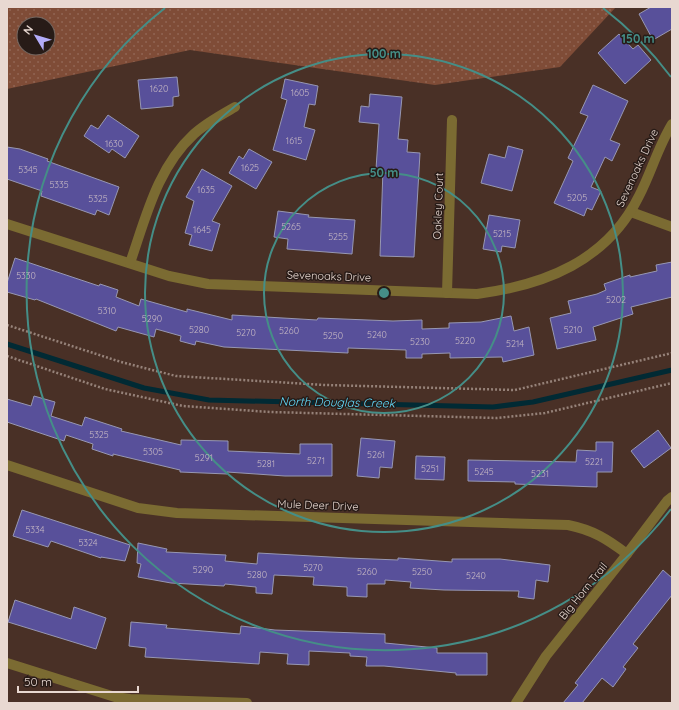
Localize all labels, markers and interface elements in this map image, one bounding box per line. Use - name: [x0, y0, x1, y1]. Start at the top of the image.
- north arrow: [16, 16, 56, 56]
- text: N: [20, 22, 36, 37]
- text: 150 m: [621, 31, 655, 46]
- text: 100 m: [367, 46, 401, 61]
- house number: 1620: [150, 83, 168, 94]
- house number: 1605: [291, 87, 309, 98]
- street label: Sevenoaks Drive: [613, 127, 661, 209]
- house number: 1615: [286, 135, 302, 146]
- house number: 1630: [105, 138, 123, 149]
- house number: 1625: [241, 162, 259, 173]
- house number: 5345: [18, 164, 38, 175]
- text: 50 m: [370, 165, 398, 180]
- street label: Oakley Court: [430, 172, 446, 240]
- house number: 5335: [49, 179, 69, 190]
- house number: 1635: [197, 184, 215, 195]
- house number: 5205: [567, 192, 587, 203]
- house number: 5325: [88, 193, 108, 204]
- house number: 5265: [281, 221, 301, 232]
- house number: 1645: [193, 224, 211, 235]
- house number: 5215: [493, 228, 511, 239]
- house number: 5255: [328, 231, 348, 242]
- street label: Sevenoaks Drive: [287, 268, 371, 284]
- house number: 5330: [16, 270, 36, 281]
- centre of rings: [377, 286, 391, 300]
- house number: 5202: [606, 294, 626, 305]
- house number: 5310: [98, 305, 116, 316]
- house number: 5290: [142, 313, 162, 324]
- house number: 5280: [189, 324, 209, 335]
- house number: 5210: [564, 324, 582, 335]
- house number: 5260: [279, 325, 299, 336]
- house number: 5270: [236, 327, 256, 338]
- house number: 5240: [367, 329, 387, 340]
- house number: 5250: [323, 330, 343, 341]
- house number: 5220: [455, 335, 475, 346]
- house number: 5230: [410, 336, 430, 347]
- house number: 5214: [506, 338, 524, 349]
- water label: North Douglas Creek: [279, 393, 397, 411]
- house number: 5325: [89, 429, 109, 440]
- house number: 5305: [143, 446, 163, 457]
- house number: 5261: [367, 449, 385, 460]
- house number: 5291: [195, 452, 213, 463]
- house number: 5271: [307, 455, 325, 466]
- house number: 5221: [585, 456, 603, 467]
- house number: 5281: [257, 458, 275, 469]
- house number: 5251: [421, 463, 439, 474]
- house number: 5245: [474, 466, 494, 477]
- house number: 5231: [531, 468, 549, 479]
- street label: Mule Deer Drive: [277, 497, 359, 513]
- house number: 5334: [25, 524, 45, 535]
- house number: 5324: [78, 537, 98, 548]
- street label: Big Horn Trail: [556, 560, 610, 622]
- house number: 5270: [303, 562, 323, 573]
- house number: 5290: [193, 564, 213, 575]
- house number: 5260: [357, 566, 377, 577]
- house number: 5250: [412, 566, 432, 577]
- house number: 5280: [247, 569, 267, 580]
- house number: 5240: [466, 570, 486, 581]
- scale bar: [18, 668, 138, 694]
- text: 50 m: [24, 674, 52, 689]

